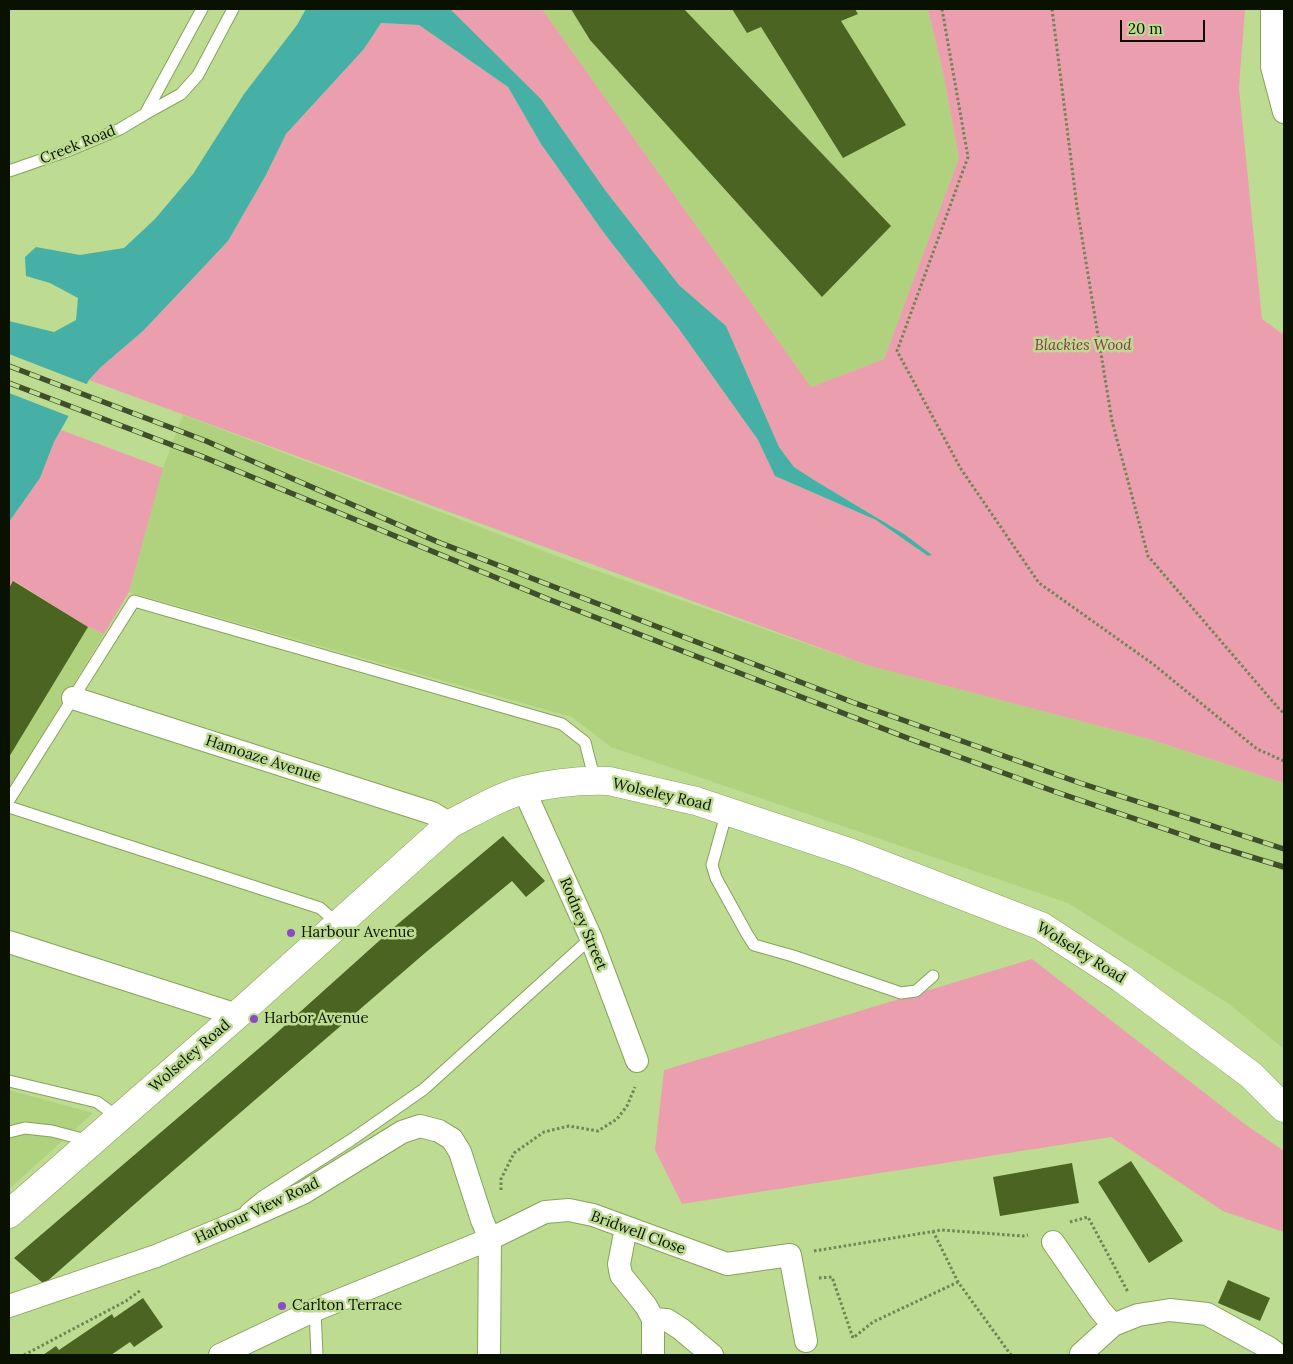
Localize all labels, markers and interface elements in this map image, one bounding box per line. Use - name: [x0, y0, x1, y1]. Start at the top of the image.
- scale bar: [1123, 10, 1208, 42]
- text: 20 m: [1128, 19, 1163, 38]
- street label: Creek Road: [38, 122, 118, 168]
- park label: Blackies Wood: [1035, 337, 1131, 355]
- street label: Hamoaze Avenue: [203, 732, 323, 786]
- street label: Wolseley Road: [611, 775, 713, 815]
- street label: Rodney Street: [555, 875, 611, 973]
- street label: Wolseley Road: [1033, 919, 1129, 987]
- place label: Harbour Avenue: [301, 924, 415, 942]
- marker: Harbour Avenue: [285, 927, 297, 939]
- place label: Harbor Avenue: [264, 1010, 369, 1028]
- marker: Harbor Avenue: [248, 1013, 260, 1025]
- street label: Wolseley Road: [146, 1016, 234, 1096]
- street label: Harbour View Road: [192, 1174, 322, 1248]
- street label: Bridwell Close: [588, 1208, 688, 1258]
- place label: Carlton Terrace: [292, 1297, 402, 1315]
- marker: Carlton Terrace: [276, 1300, 288, 1312]

